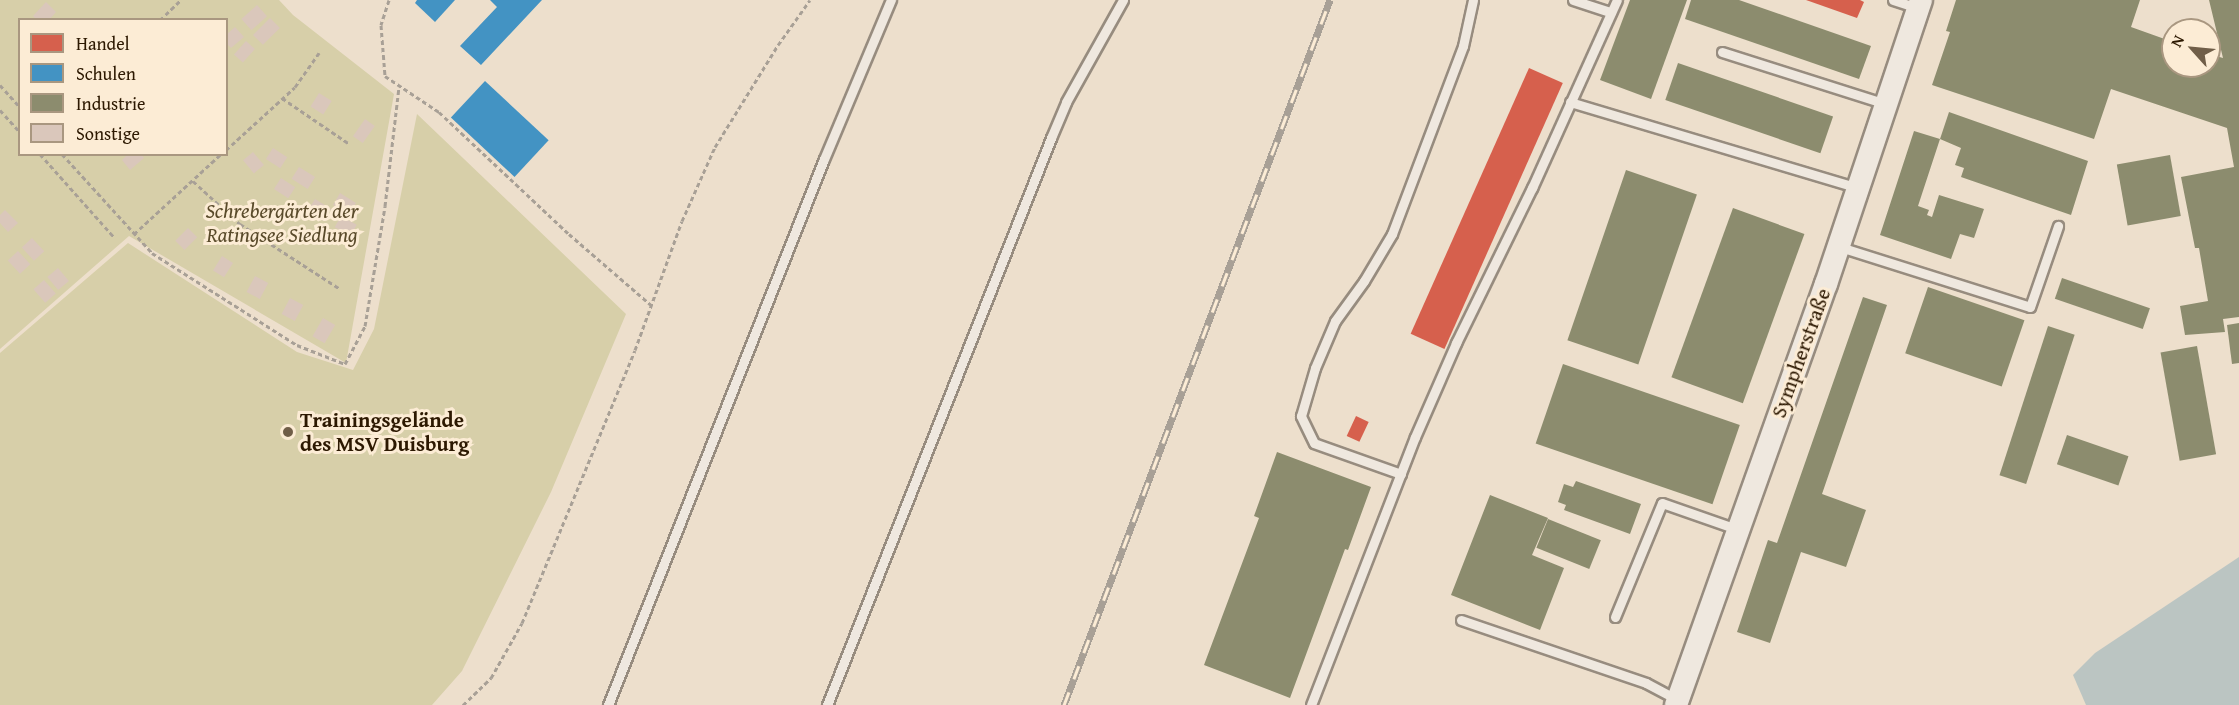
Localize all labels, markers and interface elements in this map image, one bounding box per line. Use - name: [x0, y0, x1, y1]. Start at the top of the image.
- legend: [18, 18, 228, 156]
- north arrow: [2161, 18, 2221, 78]
- text: Handel: [76, 30, 130, 57]
- text: N: [2164, 31, 2190, 51]
- text: Schulen: [76, 60, 136, 87]
- text: Industrie: [76, 90, 145, 117]
- text: Sonstige: [76, 120, 140, 147]
- park label: Schrebergärten der Ratingsee Siedlung: [205, 198, 359, 248]
- street label: Sympherstraße: [1766, 285, 1836, 421]
- place label: Trainingsgelände des MSV Duisburg: [300, 407, 469, 457]
- marker: Trainingsgelände des MSV Duisburg: [281, 425, 295, 439]

